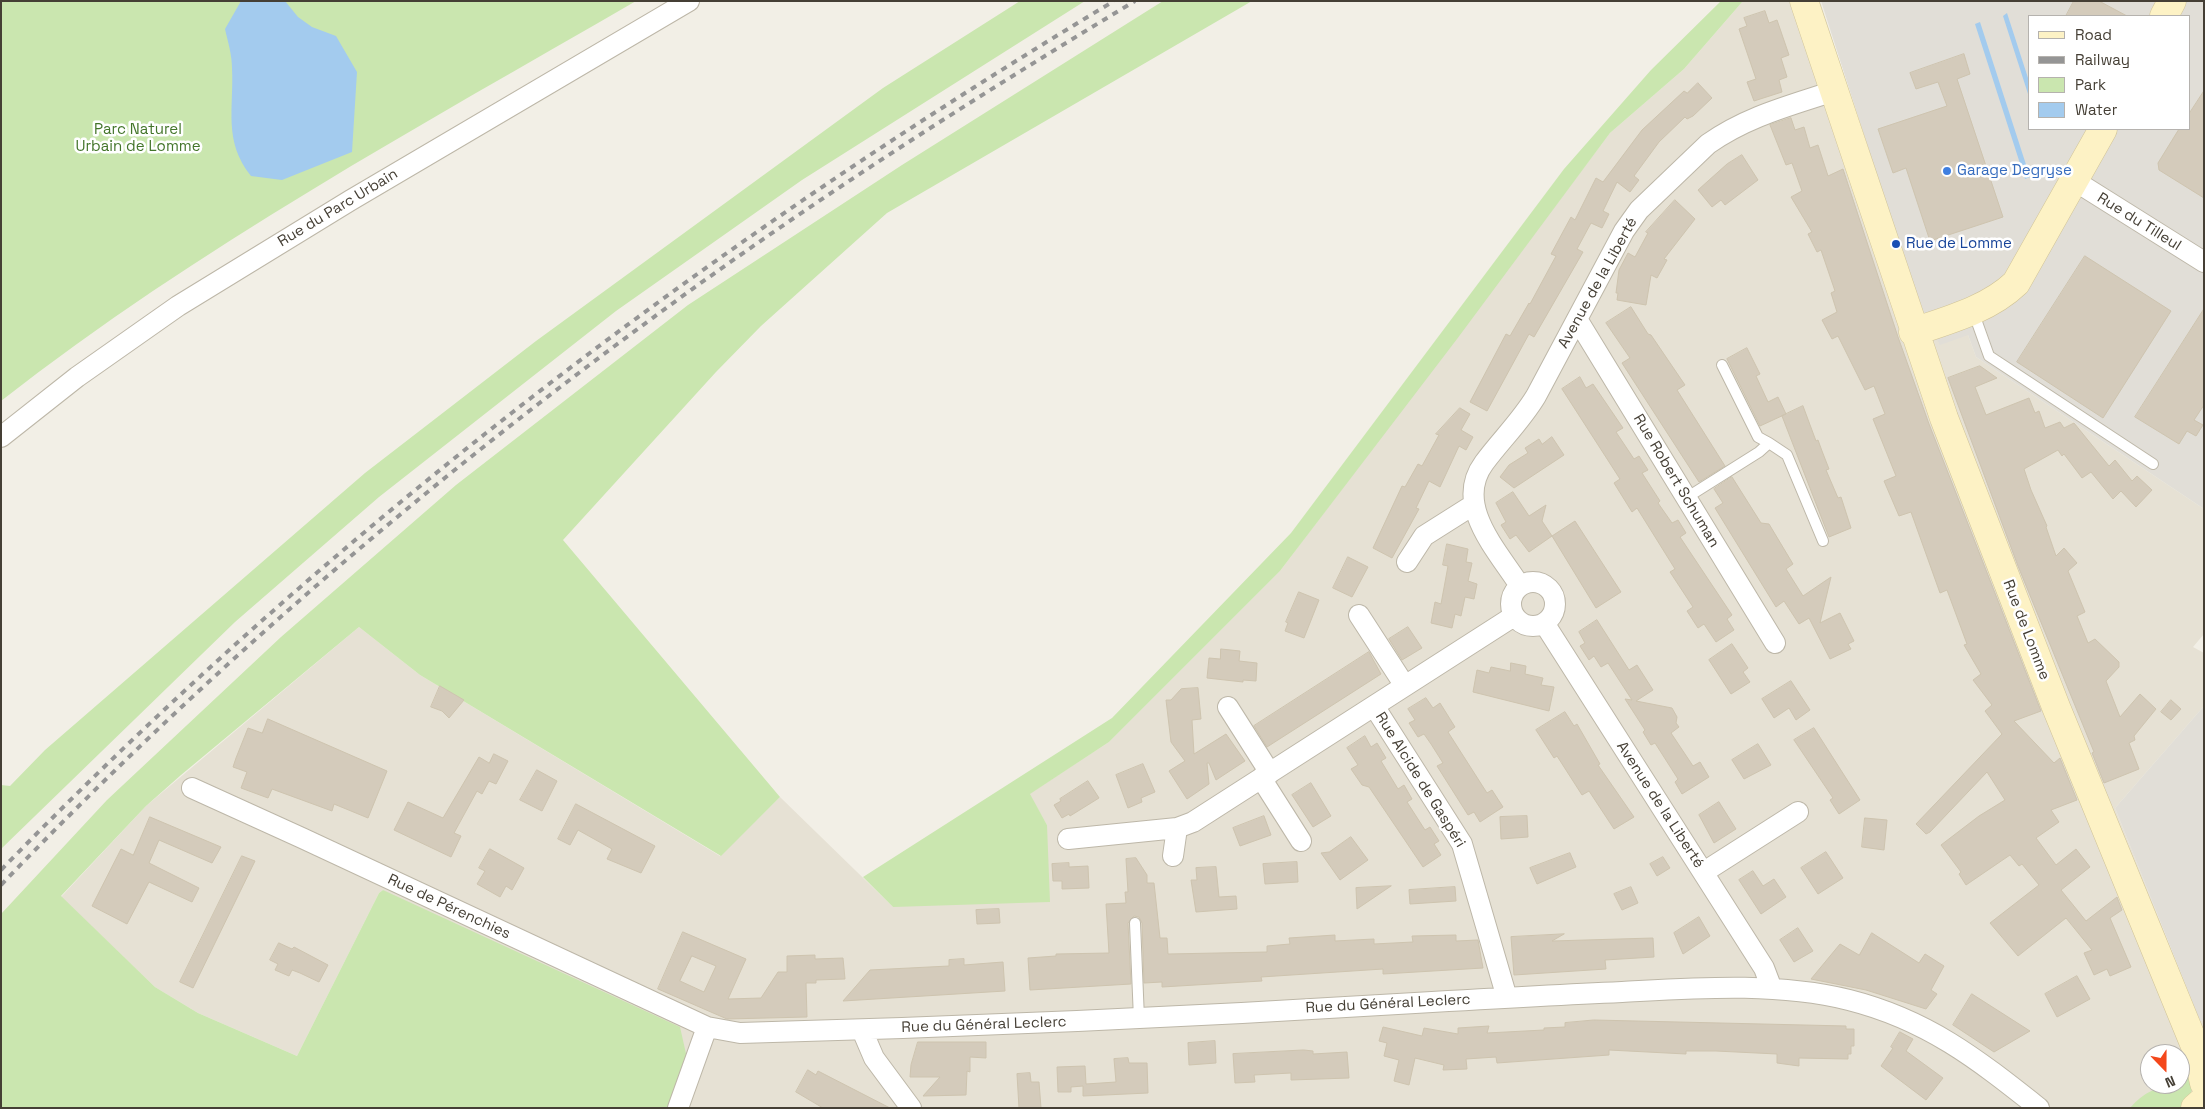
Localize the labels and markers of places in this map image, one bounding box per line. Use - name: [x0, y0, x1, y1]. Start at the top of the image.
- place label: Garage Degryse: [1957, 162, 2072, 180]
- marker: Garage Degryse: [1941, 165, 1953, 177]
- place label: Rue de Lomme: [1906, 235, 2012, 253]
- marker: Rue de Lomme: [1890, 238, 1902, 250]

